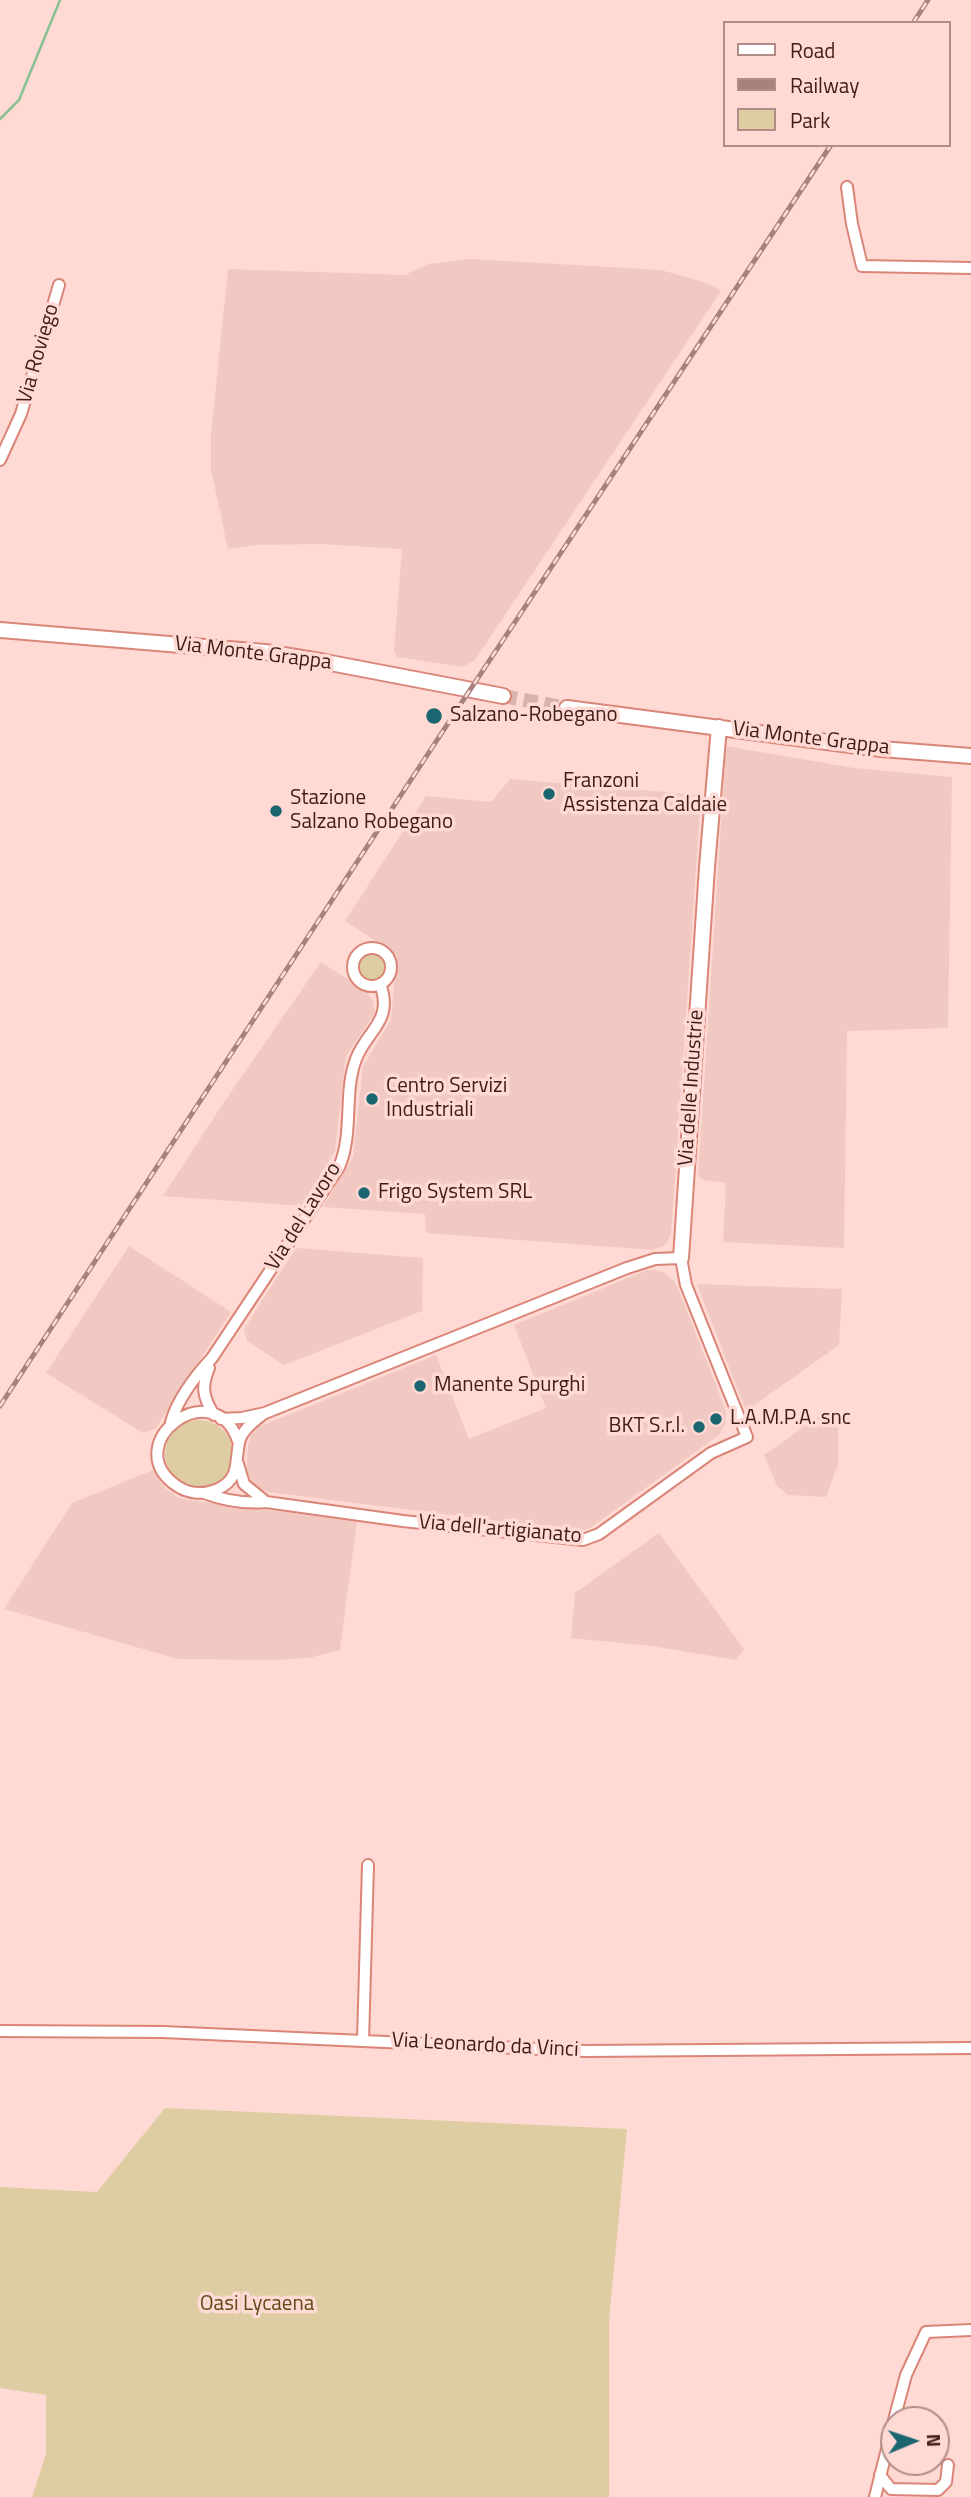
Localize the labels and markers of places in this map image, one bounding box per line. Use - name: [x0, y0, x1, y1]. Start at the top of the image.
- place label: Salzano-Robegano: [450, 703, 618, 729]
- marker: Salzano-Robegano: [424, 706, 444, 726]
- place label: Franzoni Assistenza Caldaie: [563, 769, 727, 819]
- place label: Stazione Salzano Robegano: [290, 786, 453, 836]
- marker: Franzoni Assistenza Caldaie: [541, 786, 557, 802]
- marker: Stazione Salzano Robegano: [268, 803, 284, 819]
- place label: Centro Servizi Industriali: [386, 1074, 507, 1124]
- marker: Centro Servizi Industriali: [364, 1091, 380, 1107]
- place label: Frigo System SRL: [378, 1180, 532, 1206]
- marker: Frigo System SRL: [356, 1185, 372, 1201]
- place label: Manente Spurghi: [434, 1373, 585, 1399]
- marker: Manente Spurghi: [412, 1378, 428, 1394]
- place label: L.A.M.P.A. snc: [730, 1406, 851, 1432]
- marker: L.A.M.P.A. snc: [708, 1411, 724, 1427]
- place label: BKT S.r.l.: [608, 1414, 685, 1440]
- marker: BKT S.r.l.: [691, 1419, 707, 1435]

